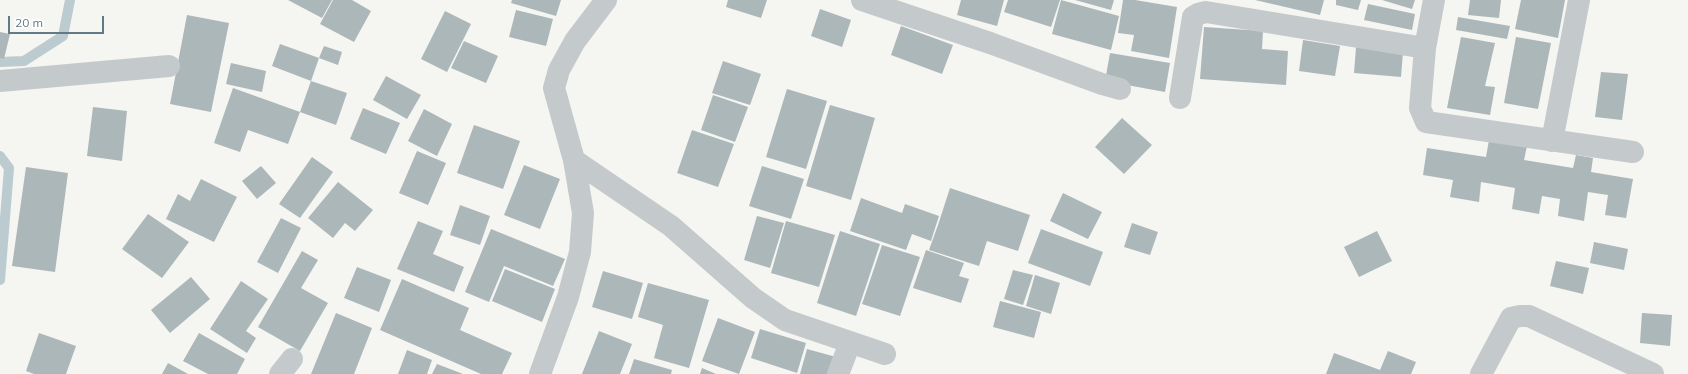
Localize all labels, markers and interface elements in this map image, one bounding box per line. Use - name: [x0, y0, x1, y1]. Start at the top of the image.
- scale bar: [10, 8, 106, 34]
- text: 20 m: [15, 15, 43, 30]

